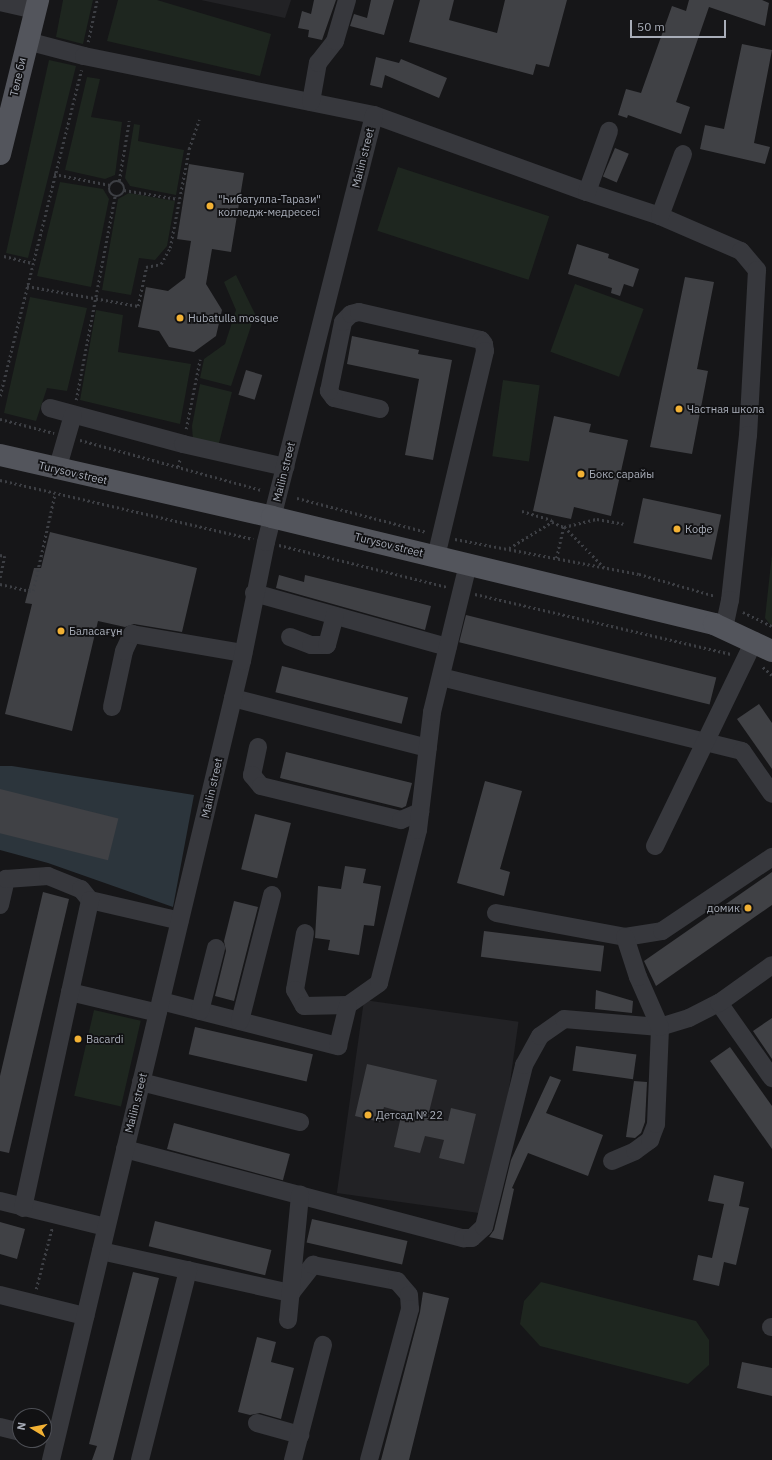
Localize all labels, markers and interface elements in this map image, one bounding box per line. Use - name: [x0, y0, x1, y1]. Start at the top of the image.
- scale bar: [632, 12, 728, 38]
- text: 50 m: [637, 19, 665, 34]
- street label: Төле би: [7, 56, 29, 98]
- street label: Mailin street: [349, 127, 377, 189]
- place label: "Һибатулла-Тарази" колледж-медресесі: [218, 193, 321, 219]
- marker: "Һибатулла-Тарази" колледж-медресесі: [205, 201, 215, 211]
- place label: Hubatulla mosque: [188, 311, 279, 325]
- marker: Hubatulla mosque: [175, 313, 185, 323]
- place label: Частная школа: [687, 402, 764, 416]
- marker: Частная школа: [674, 404, 684, 414]
- street label: Mailin street: [270, 441, 298, 503]
- street label: Turysov street: [37, 459, 109, 487]
- place label: Бокс сарайы: [589, 467, 654, 481]
- marker: Бокс сарайы: [576, 469, 586, 479]
- place label: Кофе: [685, 522, 712, 536]
- marker: Кофе: [672, 524, 682, 534]
- street label: Turysov street: [353, 530, 425, 560]
- place label: Баласағұн: [69, 624, 122, 638]
- marker: Баласағұн: [56, 626, 66, 636]
- street label: Mailin street: [199, 757, 225, 819]
- place label: домик: [707, 901, 740, 915]
- marker: домик: [743, 903, 753, 913]
- place label: Bacardi: [86, 1032, 124, 1046]
- marker: Bacardi: [73, 1034, 83, 1044]
- street label: Mailin street: [122, 1072, 150, 1134]
- place label: Детсад № 22: [376, 1108, 443, 1122]
- marker: Детсад № 22: [363, 1110, 373, 1120]
- north arrow: [12, 1408, 52, 1448]
- text: N: [14, 1421, 29, 1431]

